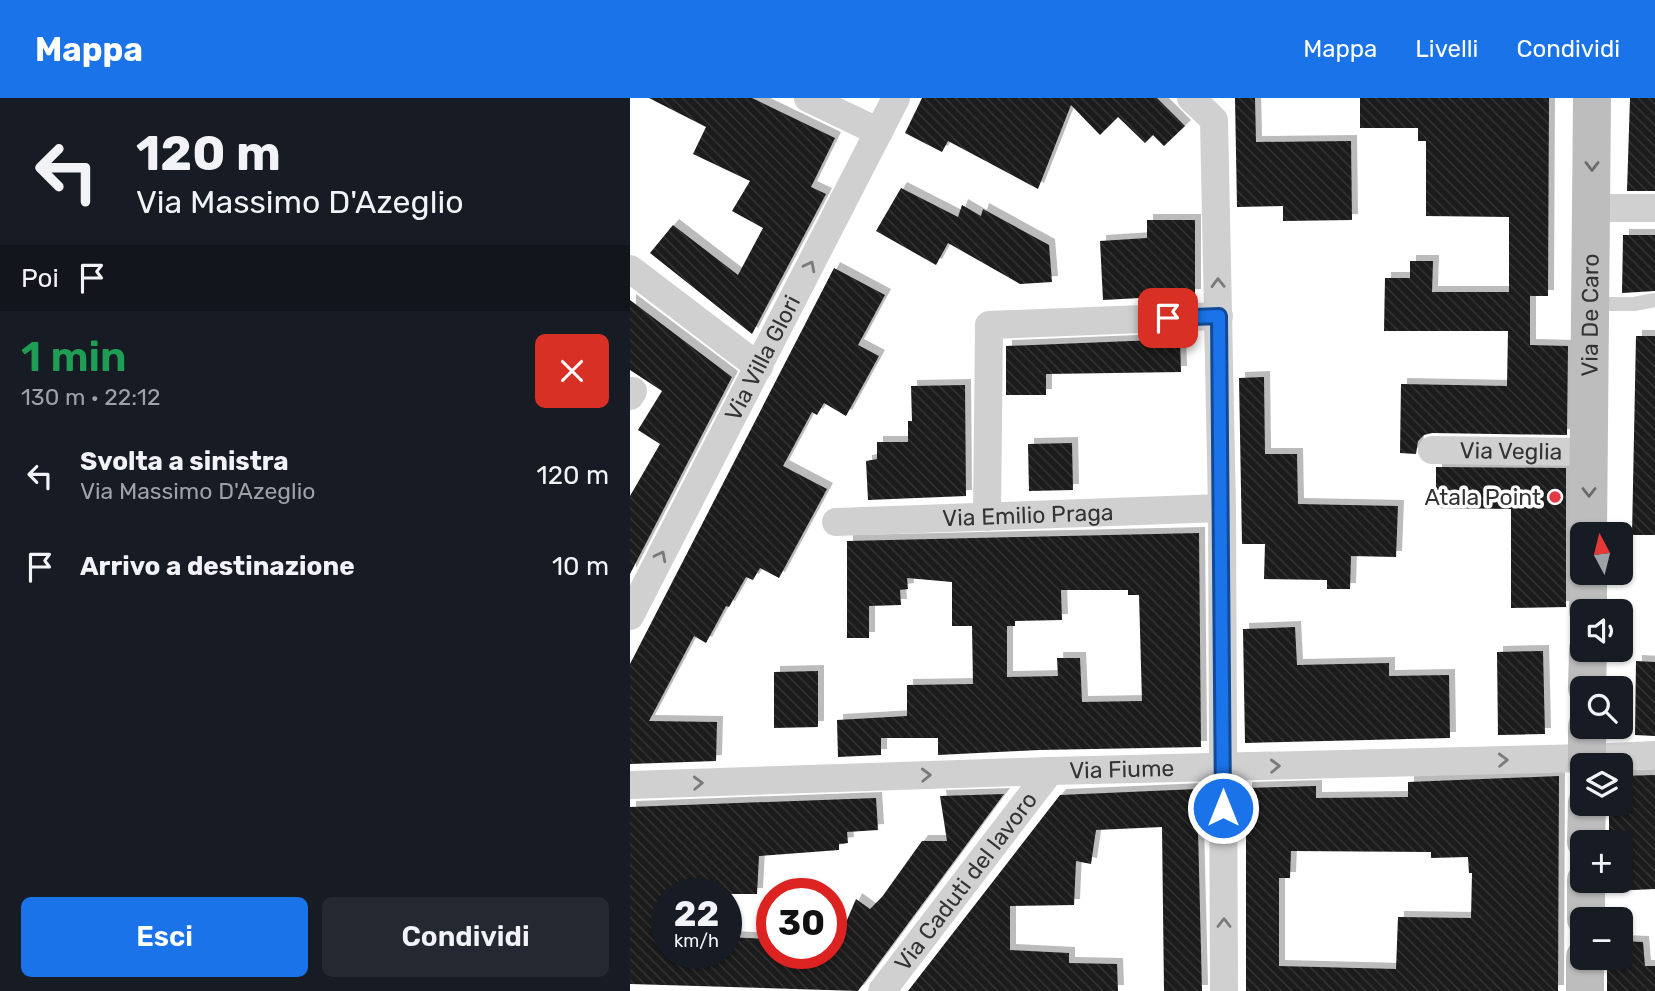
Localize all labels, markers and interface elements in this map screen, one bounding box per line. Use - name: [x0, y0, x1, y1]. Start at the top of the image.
- text: Mappa: [35, 30, 143, 69]
- text: Mappa: [1303, 35, 1377, 63]
- text: Livelli: [1415, 35, 1478, 63]
- text: Condividi: [1516, 35, 1620, 63]
- text: 120 m: [136, 124, 281, 182]
- icon: left: [21, 126, 112, 217]
- one-way arrow: [1584, 161, 1600, 172]
- text: Via Massimo D'Azeglio: [136, 183, 464, 221]
- street label: Via De Caro: [1575, 253, 1605, 377]
- icon: arrive: [73, 259, 111, 297]
- one-way arrow: [802, 261, 816, 273]
- text: Poi: [21, 263, 59, 294]
- one-way arrow: [1210, 277, 1226, 288]
- pin: [1138, 288, 1198, 348]
- street label: Via Villa Glori: [719, 291, 806, 425]
- icon: arrive: [1149, 299, 1187, 337]
- text: 1 min: [21, 332, 127, 382]
- button: close: [535, 334, 609, 408]
- text: 130 m · 22:12: [21, 383, 160, 411]
- street label: Via Veglia: [1459, 436, 1563, 466]
- text: Svolta a sinistra: [80, 446, 289, 477]
- icon: left: [21, 457, 59, 495]
- text: 120 m: [537, 460, 609, 491]
- text: Via Massimo D'Azeglio: [80, 477, 315, 505]
- place label: Atala Point: [1424, 483, 1541, 511]
- one-way arrow: [1581, 486, 1596, 497]
- marker: Atala Point: [1547, 489, 1563, 505]
- street label: Via Emilio Praga: [942, 498, 1114, 532]
- north arrow: [1570, 522, 1633, 584]
- map controls: [1570, 522, 1633, 970]
- icon: arrive: [21, 548, 59, 586]
- text: Arrivo a destinazione: [80, 551, 355, 582]
- text: 10 m: [552, 551, 609, 582]
- one-way arrow: [653, 551, 667, 563]
- button: sound: [1570, 599, 1633, 662]
- button: search: [1570, 676, 1633, 739]
- one-way arrow: [1498, 753, 1509, 768]
- button: layers: [1570, 753, 1633, 816]
- street label: Via Fiume: [1069, 754, 1175, 785]
- one-way arrow: [1270, 759, 1281, 774]
- one-way arrow: [921, 767, 931, 783]
- position arrow: [1186, 771, 1260, 845]
- one-way arrow: [693, 775, 704, 790]
- street label: Via Caduti del lavoro: [889, 786, 1043, 976]
- button: +: [1570, 830, 1633, 893]
- speed limit sign: 30: [756, 878, 847, 969]
- text: 22: [674, 893, 719, 935]
- button: Esci: [21, 897, 308, 977]
- button: Condividi: [322, 897, 609, 977]
- button: −: [1570, 907, 1633, 970]
- one-way arrow: [1216, 917, 1232, 928]
- text: km/h: [674, 930, 719, 952]

